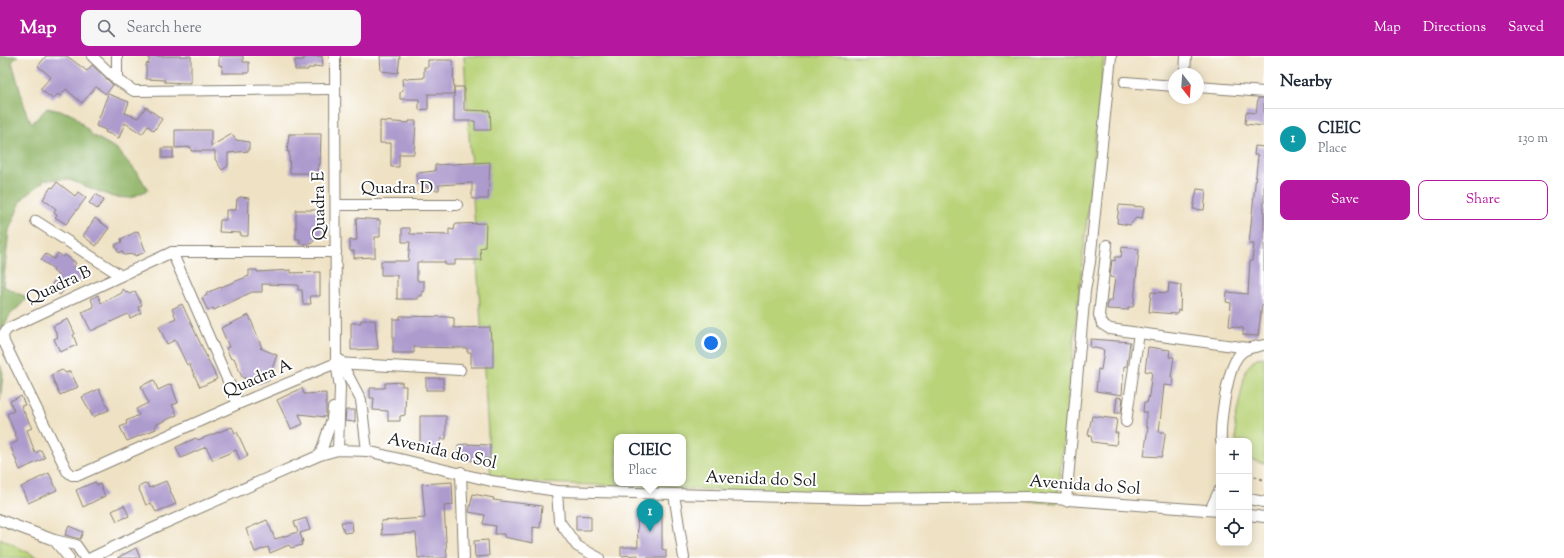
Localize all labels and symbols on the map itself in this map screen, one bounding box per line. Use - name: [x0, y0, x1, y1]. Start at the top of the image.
- north arrow: [1168, 68, 1204, 104]
- street label: Quadra E: [307, 171, 333, 241]
- street label: Quadra D: [361, 177, 433, 201]
- street label: Quadra B: [22, 260, 96, 312]
- your location: [701, 333, 721, 353]
- street label: Quadra A: [220, 354, 296, 404]
- street label: Avenida do Sol: [385, 428, 499, 476]
- street label: Avenida do Sol: [705, 466, 817, 494]
- street label: Avenida do Sol: [1029, 470, 1142, 502]
- pin: 1: [637, 499, 663, 532]

